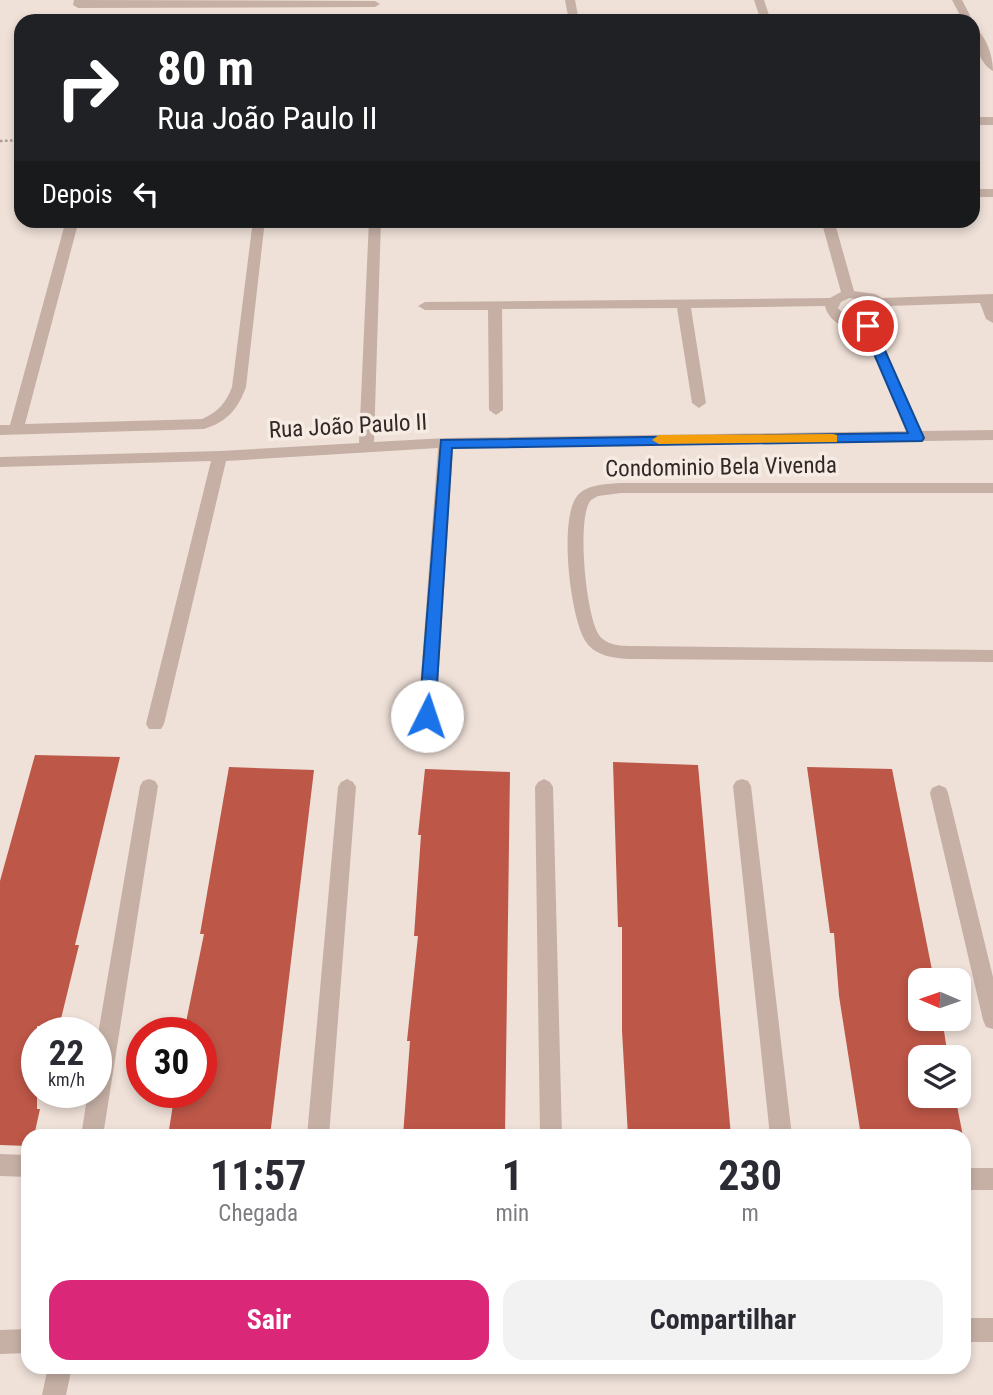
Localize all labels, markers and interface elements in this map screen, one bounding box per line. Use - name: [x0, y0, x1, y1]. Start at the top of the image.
- text: 80 m: [157, 40, 254, 97]
- icon: right: [42, 42, 133, 133]
- text: Rua João Paulo II: [157, 99, 378, 137]
- icon: left: [127, 175, 165, 213]
- text: Depois: [42, 179, 113, 209]
- pin: [838, 296, 898, 356]
- icon: arrive: [849, 307, 887, 345]
- street label: Rua João Paulo II: [268, 408, 428, 444]
- street label: Condominio Bela Vivenda: [605, 451, 837, 483]
- position arrow: [390, 679, 464, 753]
- north arrow: [908, 968, 971, 1031]
- map controls: [908, 968, 971, 1108]
- speed limit sign: 30: [126, 1017, 217, 1108]
- text: 22: [49, 1033, 84, 1074]
- button: layers: [908, 1045, 971, 1108]
- text: km/h: [48, 1069, 85, 1090]
- text: 11:57: [210, 1151, 306, 1200]
- text: 1: [502, 1151, 523, 1200]
- text: 230: [718, 1151, 782, 1200]
- text: Chegada: [218, 1200, 298, 1227]
- text: min: [495, 1200, 529, 1227]
- text: m: [741, 1200, 759, 1227]
- button: Sair: [49, 1280, 489, 1360]
- button: Compartilhar: [503, 1280, 943, 1360]

